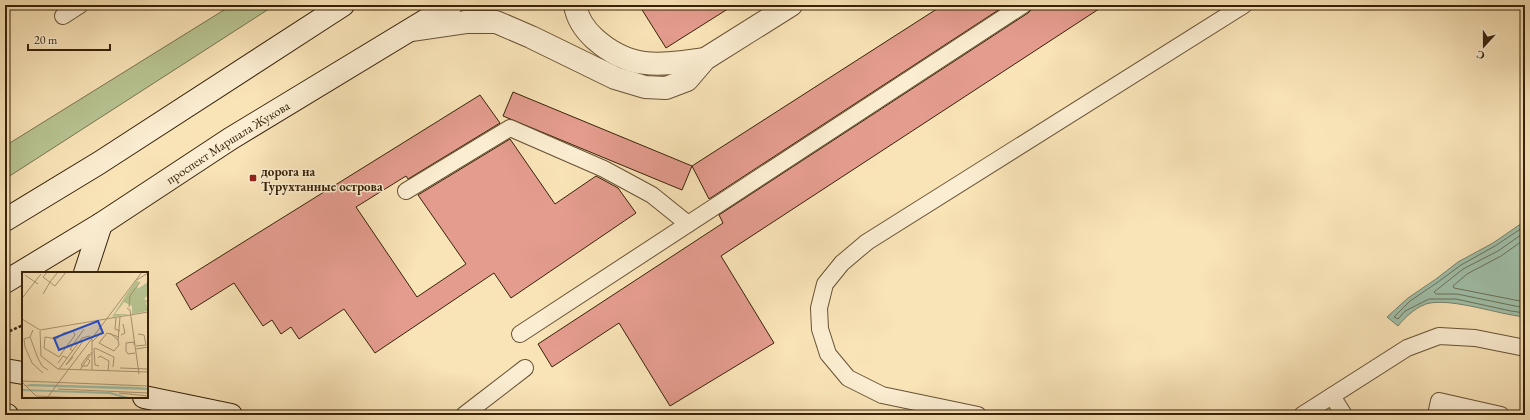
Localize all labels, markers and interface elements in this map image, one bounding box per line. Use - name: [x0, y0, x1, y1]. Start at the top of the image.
- scale bar: [28, 26, 110, 52]
- north arrow: [1464, 26, 1504, 66]
- text: 20 m: [34, 32, 58, 48]
- text: С: [1474, 47, 1487, 63]
- street label: проспект Маршала Жукова: [162, 96, 293, 188]
- place label: дорога на Турухтанные острова: [261, 163, 383, 195]
- marker: дорога на Турухтанные острова: [248, 173, 258, 183]
- inset map: [22, 272, 148, 398]

